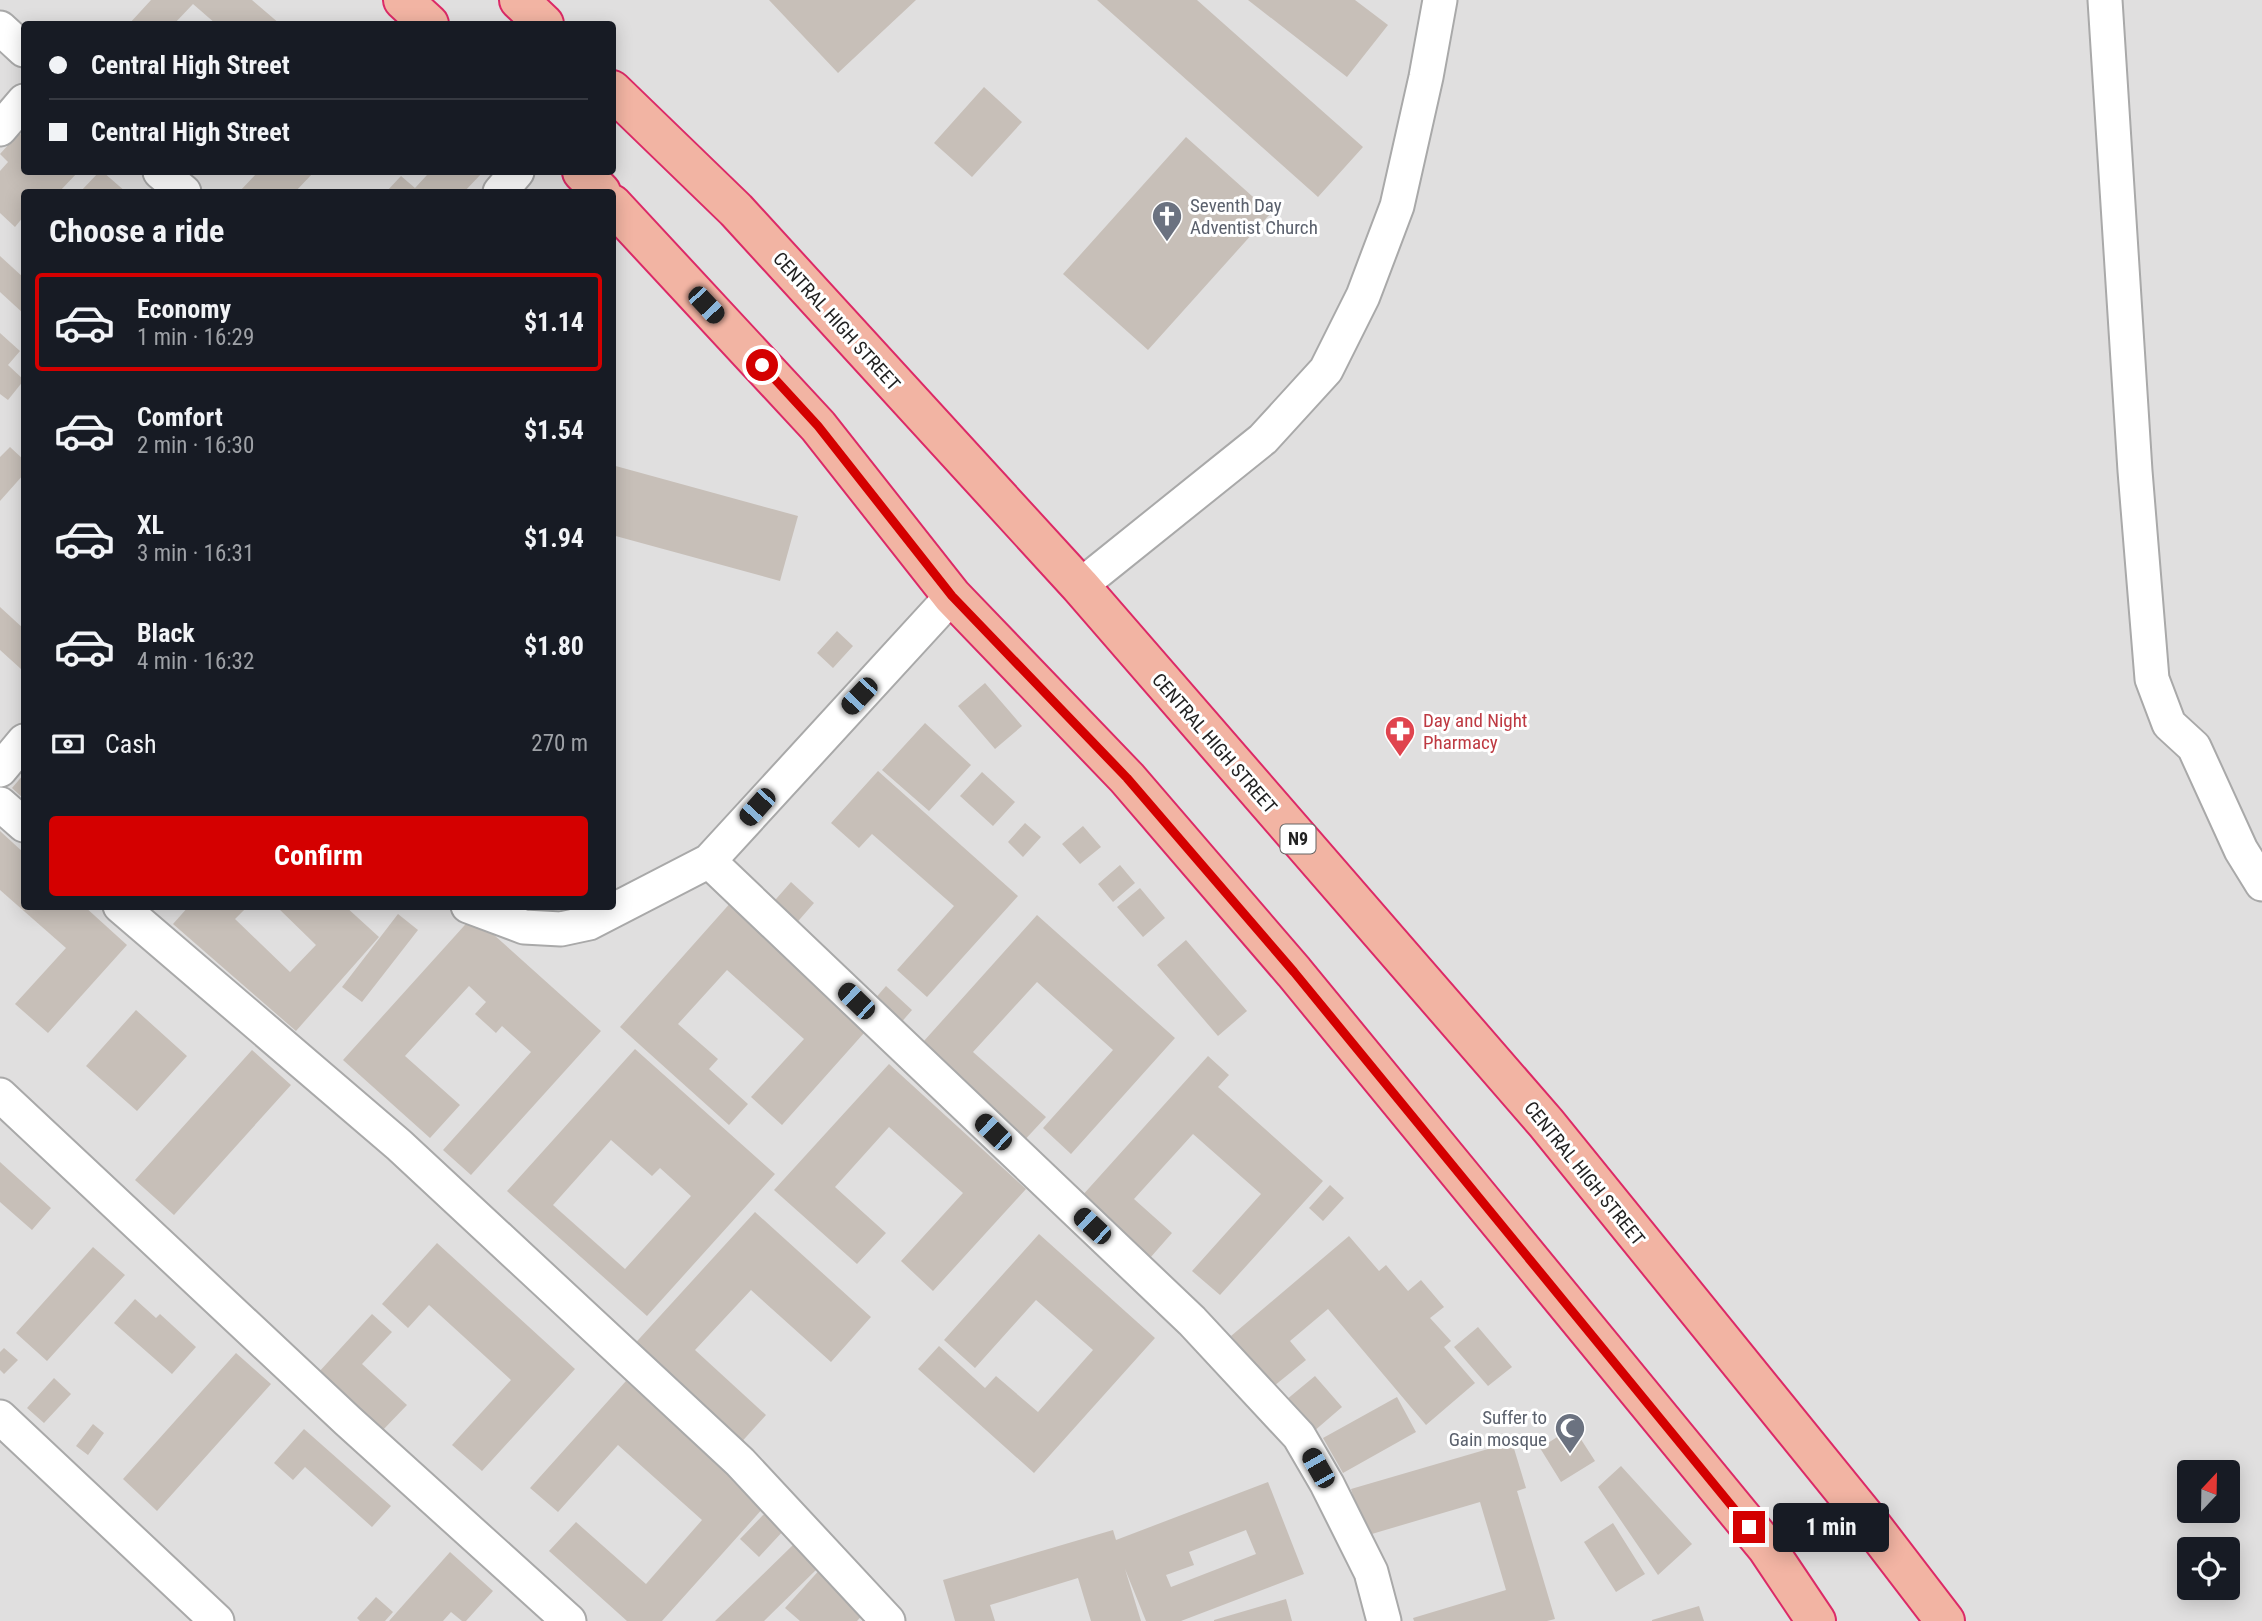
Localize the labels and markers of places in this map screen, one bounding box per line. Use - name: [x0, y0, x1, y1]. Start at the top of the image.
- place label: Seventh Day Adventist Church: [1190, 194, 1318, 239]
- church icon: Seventh Day Adventist Church: [1150, 199, 1184, 243]
- place label: Day and Night Pharmacy: [1423, 709, 1527, 754]
- pharmacy icon: Day and Night Pharmacy: [1383, 714, 1417, 758]
- place label: Suffer to Gain mosque: [1449, 1406, 1547, 1451]
- mosque icon: Suffer to Gain mosque: [1553, 1411, 1587, 1455]

